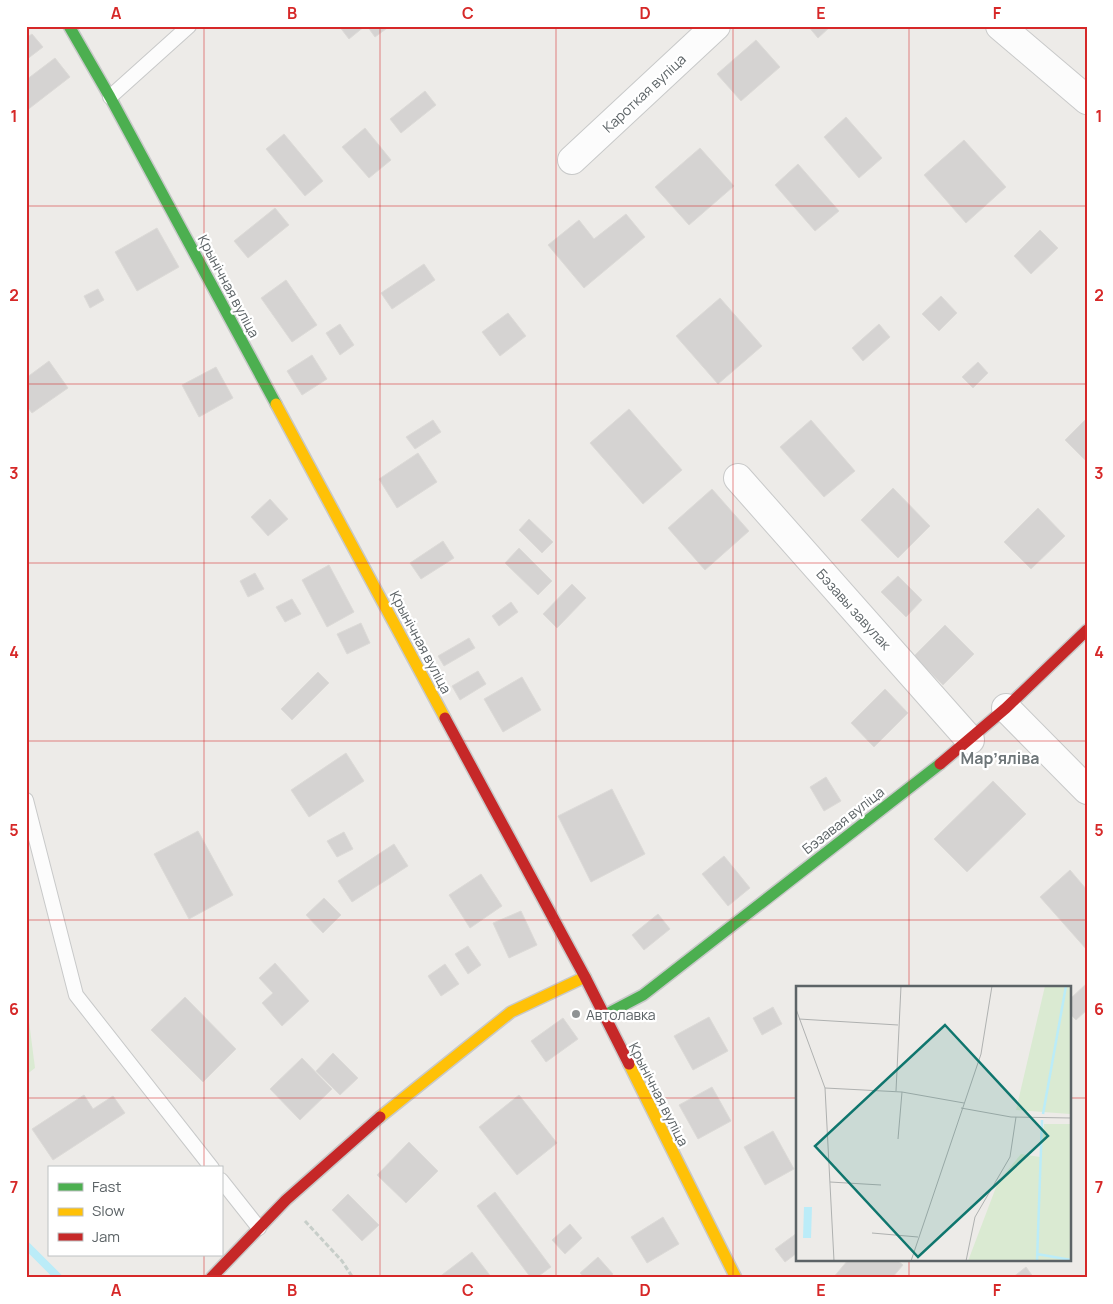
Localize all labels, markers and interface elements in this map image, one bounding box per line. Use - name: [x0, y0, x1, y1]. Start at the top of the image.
- text: A: [111, 2, 122, 24]
- text: B: [287, 2, 297, 24]
- text: C: [462, 2, 474, 24]
- text: D: [639, 2, 651, 24]
- text: E: [816, 2, 826, 24]
- text: F: [993, 2, 1002, 24]
- street label: Кароткая вуліца: [598, 50, 690, 136]
- text: 1: [10, 105, 18, 127]
- text: 1: [1095, 105, 1103, 127]
- street label: Крынічная вуліца: [194, 231, 264, 341]
- text: 2: [9, 284, 19, 306]
- text: 2: [1094, 284, 1104, 306]
- text: 3: [9, 462, 19, 484]
- text: 3: [1094, 462, 1104, 484]
- street label: Бэзавы завулак: [813, 564, 896, 654]
- street label: Крынічная вуліца: [386, 587, 456, 697]
- text: 4: [9, 641, 19, 663]
- text: 4: [1094, 641, 1104, 663]
- district label: Марʼяліва: [961, 747, 1039, 769]
- street label: Бэзавая вуліца: [798, 782, 888, 858]
- text: 5: [9, 819, 19, 841]
- text: 5: [1094, 819, 1104, 841]
- inset map: [796, 986, 1070, 1262]
- text: 6: [9, 998, 19, 1020]
- text: 6: [1094, 998, 1104, 1020]
- place label: Автолавка: [586, 1005, 656, 1024]
- marker: Автолавка: [570, 1008, 582, 1020]
- street label: Крынічная вуліца: [625, 1039, 693, 1149]
- legend: [48, 1166, 222, 1256]
- text: 7: [10, 1176, 18, 1198]
- text: Fast: [92, 1176, 121, 1197]
- text: 7: [1095, 1176, 1103, 1198]
- text: Slow: [92, 1200, 125, 1221]
- text: Jam: [92, 1226, 120, 1247]
- text: A: [111, 1279, 122, 1301]
- text: B: [287, 1279, 297, 1301]
- text: C: [462, 1279, 474, 1301]
- text: D: [639, 1279, 651, 1301]
- text: E: [816, 1279, 826, 1301]
- text: F: [993, 1279, 1002, 1301]

